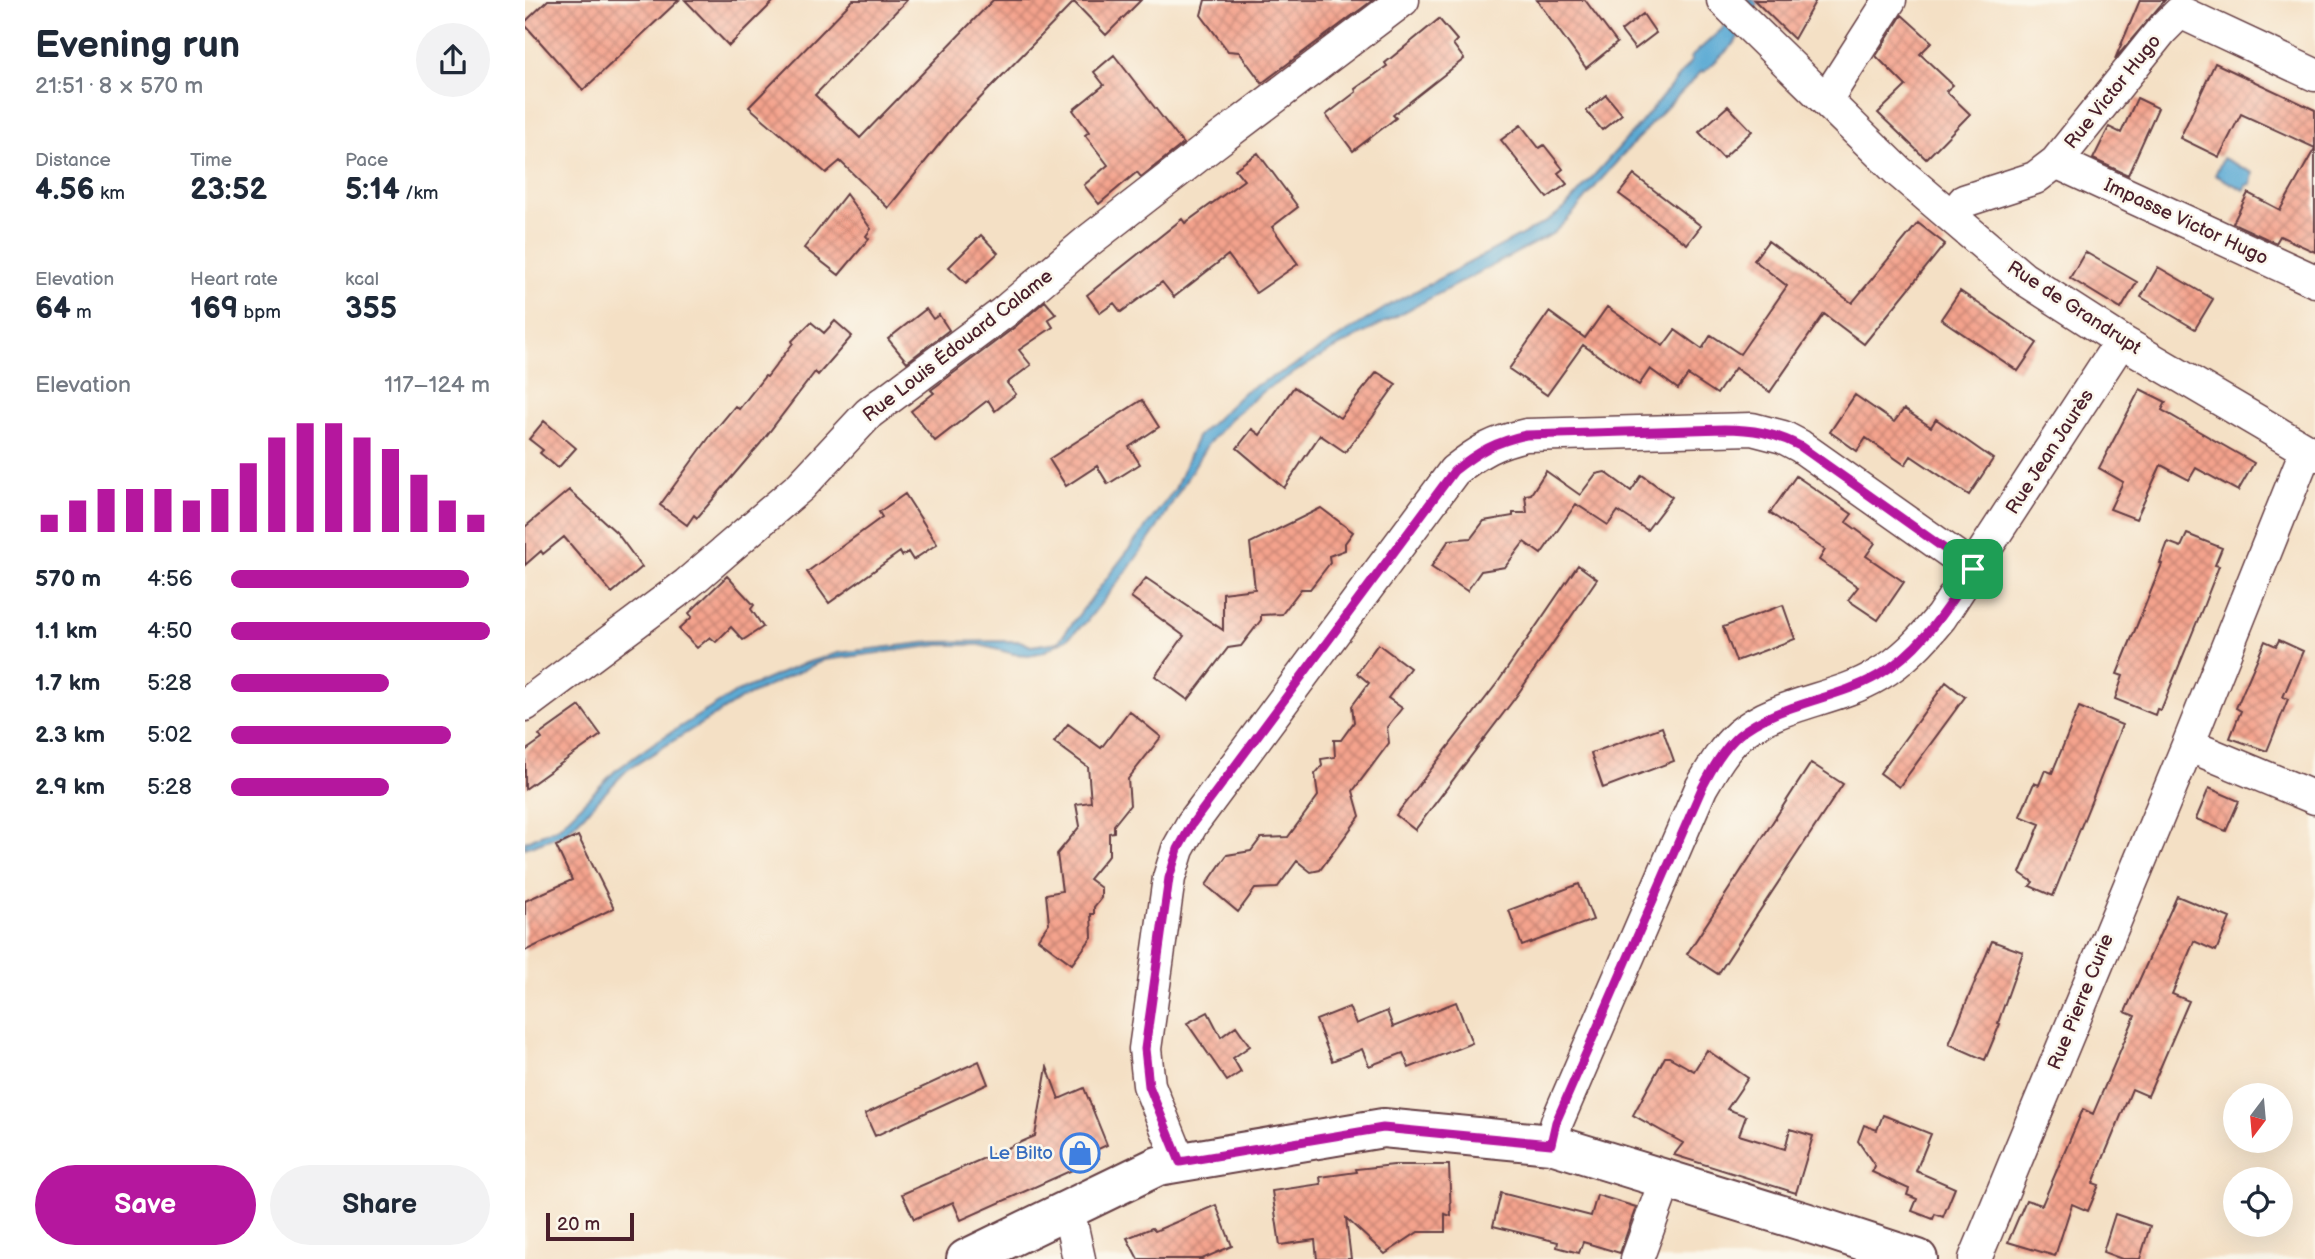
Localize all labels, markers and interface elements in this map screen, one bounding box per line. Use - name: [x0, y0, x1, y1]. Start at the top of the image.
- text: Evening run: [35, 23, 240, 68]
- button: share: [416, 23, 490, 97]
- street label: Rue Victor Hugo: [2060, 30, 2166, 154]
- text: 21:51 · 8 × 570 m: [35, 72, 203, 100]
- text: Distance: [35, 149, 111, 172]
- text: Time: [190, 149, 232, 172]
- text: Pace: [345, 149, 388, 172]
- text: 4.56: [35, 172, 95, 208]
- text: 23:52: [190, 172, 267, 208]
- text: 5:14: [345, 172, 400, 208]
- street label: Impasse Victor Hugo: [2100, 174, 2272, 270]
- text: km: [95, 182, 125, 205]
- text: /km: [400, 182, 439, 205]
- street label: Rue de Grandrupt: [2003, 256, 2145, 360]
- street label: Rue Louis Édouard Calame: [858, 264, 1057, 427]
- text: Elevation: [35, 268, 114, 291]
- text: Heart rate: [190, 268, 278, 291]
- text: kcal: [345, 268, 379, 291]
- text: 64: [35, 291, 71, 327]
- text: 169: [190, 291, 238, 327]
- text: 355: [345, 291, 397, 327]
- text: m: [71, 301, 92, 324]
- text: bpm: [238, 301, 281, 324]
- text: Elevation: [35, 371, 131, 399]
- text: 117–124 m: [384, 371, 490, 399]
- street label: Rue Jean Jaurès: [2001, 385, 2099, 519]
- pin: [1943, 539, 2003, 599]
- icon: arrive: [1954, 550, 1992, 588]
- text: 570 m: [35, 565, 101, 593]
- text: 4:56: [147, 565, 193, 593]
- text: 1.1 km: [35, 617, 97, 645]
- text: 4:50: [147, 617, 192, 645]
- text: 1.7 km: [35, 669, 100, 697]
- text: 5:28: [147, 669, 192, 697]
- text: 2.3 km: [35, 721, 105, 749]
- text: 5:02: [147, 721, 192, 749]
- text: 2.9 km: [35, 773, 105, 801]
- text: 5:28: [147, 773, 192, 801]
- street label: Rue Pierre Curie: [2043, 931, 2119, 1073]
- north arrow: [2223, 1083, 2293, 1153]
- map controls: [2223, 1083, 2293, 1237]
- shop icon: Le Bilto: [1059, 1132, 1101, 1174]
- place label: Le Bilto: [988, 1142, 1053, 1165]
- button: Save: [35, 1165, 256, 1245]
- button: Share: [270, 1165, 490, 1245]
- button: locate: [2223, 1167, 2293, 1237]
- scale bar: [546, 1210, 633, 1242]
- text: 20 m: [557, 1213, 600, 1236]

